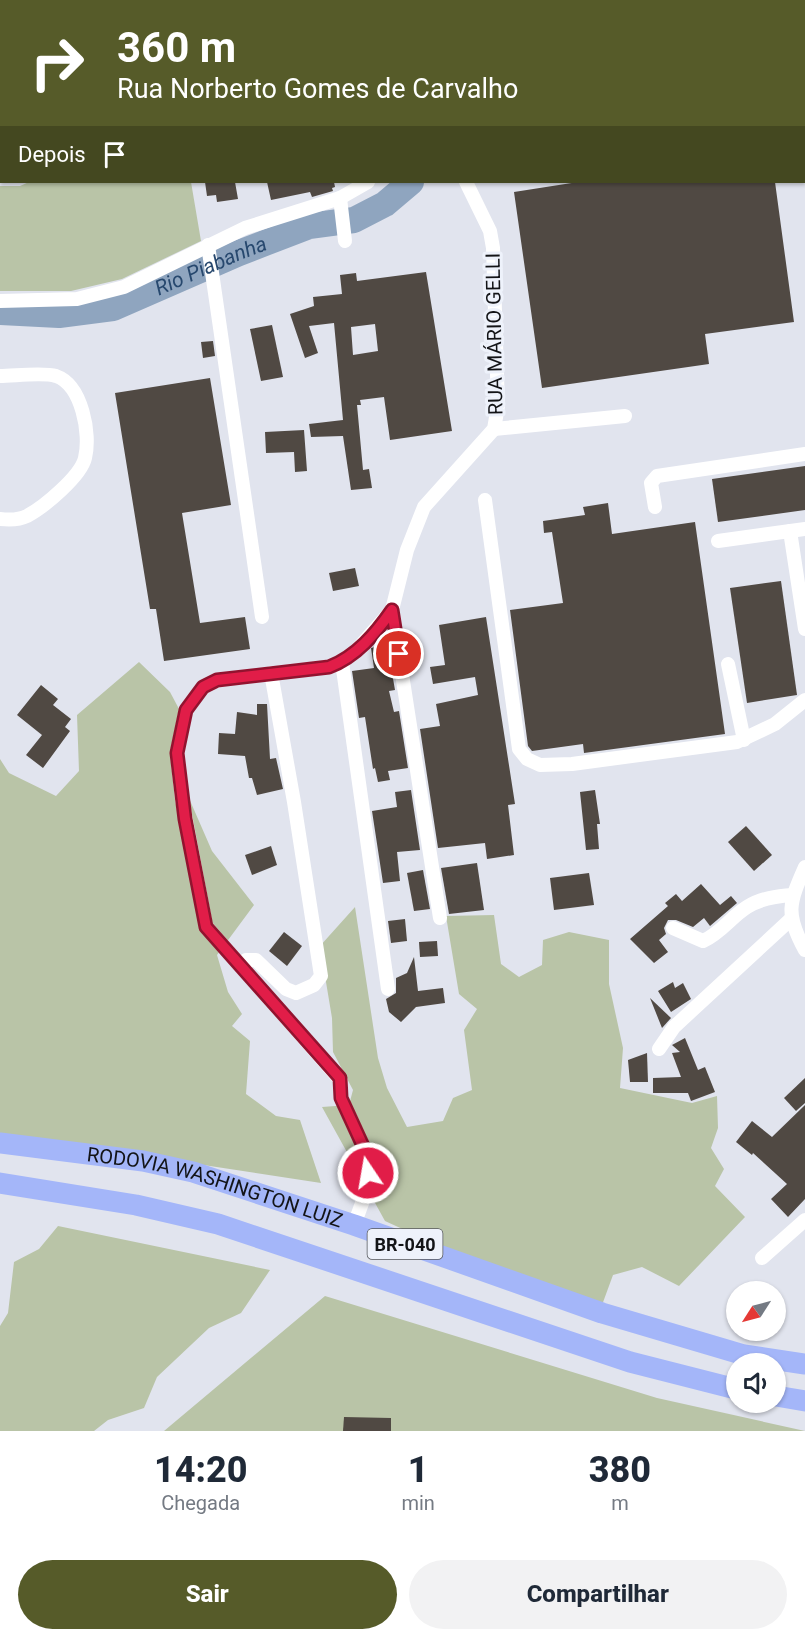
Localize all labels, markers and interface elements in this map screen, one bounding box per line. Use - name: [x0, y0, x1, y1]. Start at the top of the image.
- text: 360 m: [117, 23, 236, 72]
- icon: right: [18, 24, 96, 102]
- text: Rua Norberto Gomes de Carvalho: [117, 73, 518, 105]
- icon: arrive: [98, 138, 131, 171]
- text: Depois: [18, 142, 86, 167]
- water label: Rio Piabanha: [151, 231, 270, 300]
- street label: RUA MÁRIO GELLI: [481, 253, 507, 415]
- pin: [373, 628, 424, 679]
- icon: arrive: [382, 637, 415, 670]
- position arrow: [336, 1141, 400, 1205]
- street label: RODOVIA WASHINGTON LUIZ: [86, 1142, 346, 1232]
- road number: BR-040: [368, 1229, 442, 1259]
- north arrow: [726, 1281, 786, 1341]
- map controls: [726, 1281, 786, 1413]
- button: sound: [726, 1353, 786, 1413]
- text: 14:20: [154, 1449, 247, 1491]
- text: 1: [408, 1449, 429, 1491]
- text: 380: [589, 1449, 651, 1491]
- text: Chegada: [161, 1491, 240, 1515]
- text: min: [401, 1491, 435, 1515]
- text: m: [611, 1491, 629, 1515]
- button: Sair: [18, 1560, 397, 1629]
- button: Compartilhar: [409, 1560, 787, 1629]

